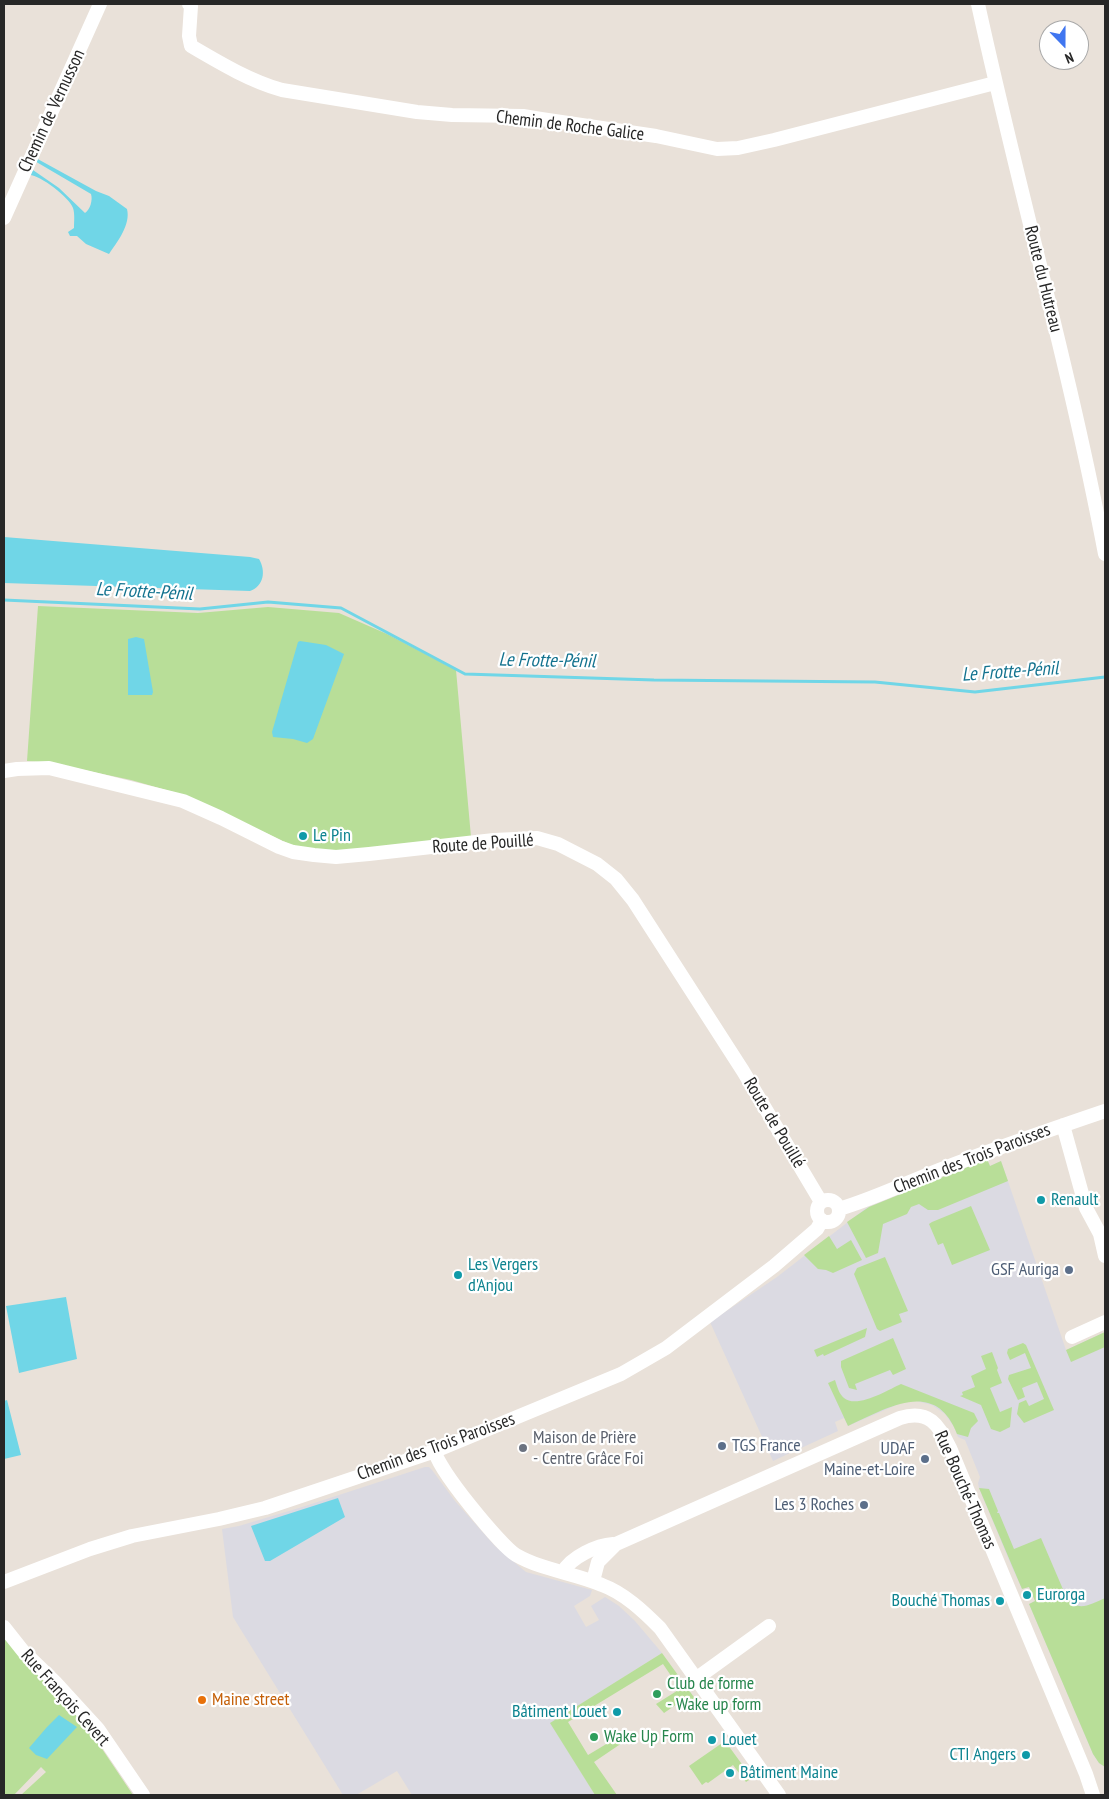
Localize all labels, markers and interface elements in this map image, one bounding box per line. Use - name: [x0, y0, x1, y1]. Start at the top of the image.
- north arrow: [1039, 20, 1089, 70]
- street label: Chemin de Vernusson: [14, 46, 90, 176]
- text: N: [1062, 48, 1076, 68]
- street label: Chemin de Roche Galice: [495, 106, 645, 146]
- street label: Route du Hutreau: [1019, 224, 1067, 334]
- water label: Le Frotte-Pénil: [95, 578, 193, 606]
- water label: Le Frotte-Pénil: [499, 649, 595, 673]
- water label: Le Frotte-Pénil: [961, 657, 1059, 687]
- place label: Le Pin: [313, 825, 351, 847]
- marker: Le Pin: [297, 830, 309, 842]
- street label: Route de Pouillé: [432, 830, 534, 858]
- street label: Route de Pouillé: [739, 1074, 809, 1172]
- street label: Chemin des Trois Paroisses: [891, 1119, 1053, 1199]
- place label: Renault: [1051, 1189, 1098, 1211]
- marker: Renault: [1035, 1194, 1047, 1206]
- place label: Les Vergers d'Anjou: [468, 1254, 538, 1296]
- place label: GSF Auriga: [991, 1259, 1059, 1281]
- marker: GSF Auriga: [1063, 1264, 1075, 1276]
- marker: Les Vergers d'Anjou: [452, 1269, 464, 1281]
- street label: Chemin des Trois Paroisses: [354, 1408, 518, 1486]
- place label: Maison de Prière - Centre Grâce Foi: [533, 1427, 644, 1470]
- street label: Rue Bouché-Thomas: [929, 1428, 1001, 1552]
- place label: TGS France: [732, 1435, 801, 1457]
- place label: UDAF Maine-et-Loire: [824, 1438, 915, 1480]
- marker: TGS France: [716, 1440, 728, 1452]
- marker: Maison de Prière - Centre Grâce Foi: [517, 1442, 529, 1454]
- marker: UDAF Maine-et-Loire: [919, 1453, 931, 1465]
- place label: Les 3 Roches: [775, 1494, 854, 1516]
- marker: Les 3 Roches: [858, 1499, 870, 1511]
- place label: Eurorga: [1037, 1584, 1085, 1606]
- marker: Eurorga: [1021, 1589, 1033, 1601]
- place label: Bouché Thomas: [892, 1590, 990, 1612]
- marker: Bouché Thomas: [994, 1595, 1006, 1607]
- street label: Rue François Cevert: [16, 1645, 114, 1751]
- place label: Club de forme - Wake up form: [667, 1673, 761, 1716]
- marker: Club de forme - Wake up form: [651, 1688, 663, 1700]
- place label: Maine street: [212, 1689, 289, 1711]
- marker: Maine street: [196, 1694, 208, 1706]
- place label: Bâtiment Louet: [512, 1701, 607, 1723]
- marker: Bâtiment Louet: [611, 1706, 623, 1718]
- place label: Wake Up Form: [604, 1726, 694, 1748]
- place label: Louet: [722, 1729, 757, 1751]
- marker: Wake Up Form: [588, 1731, 600, 1743]
- marker: Louet: [706, 1734, 718, 1746]
- place label: CTI Angers: [950, 1744, 1016, 1766]
- marker: CTI Angers: [1020, 1749, 1032, 1761]
- place label: Bâtiment Maine: [740, 1762, 838, 1784]
- marker: Bâtiment Maine: [724, 1767, 736, 1779]

